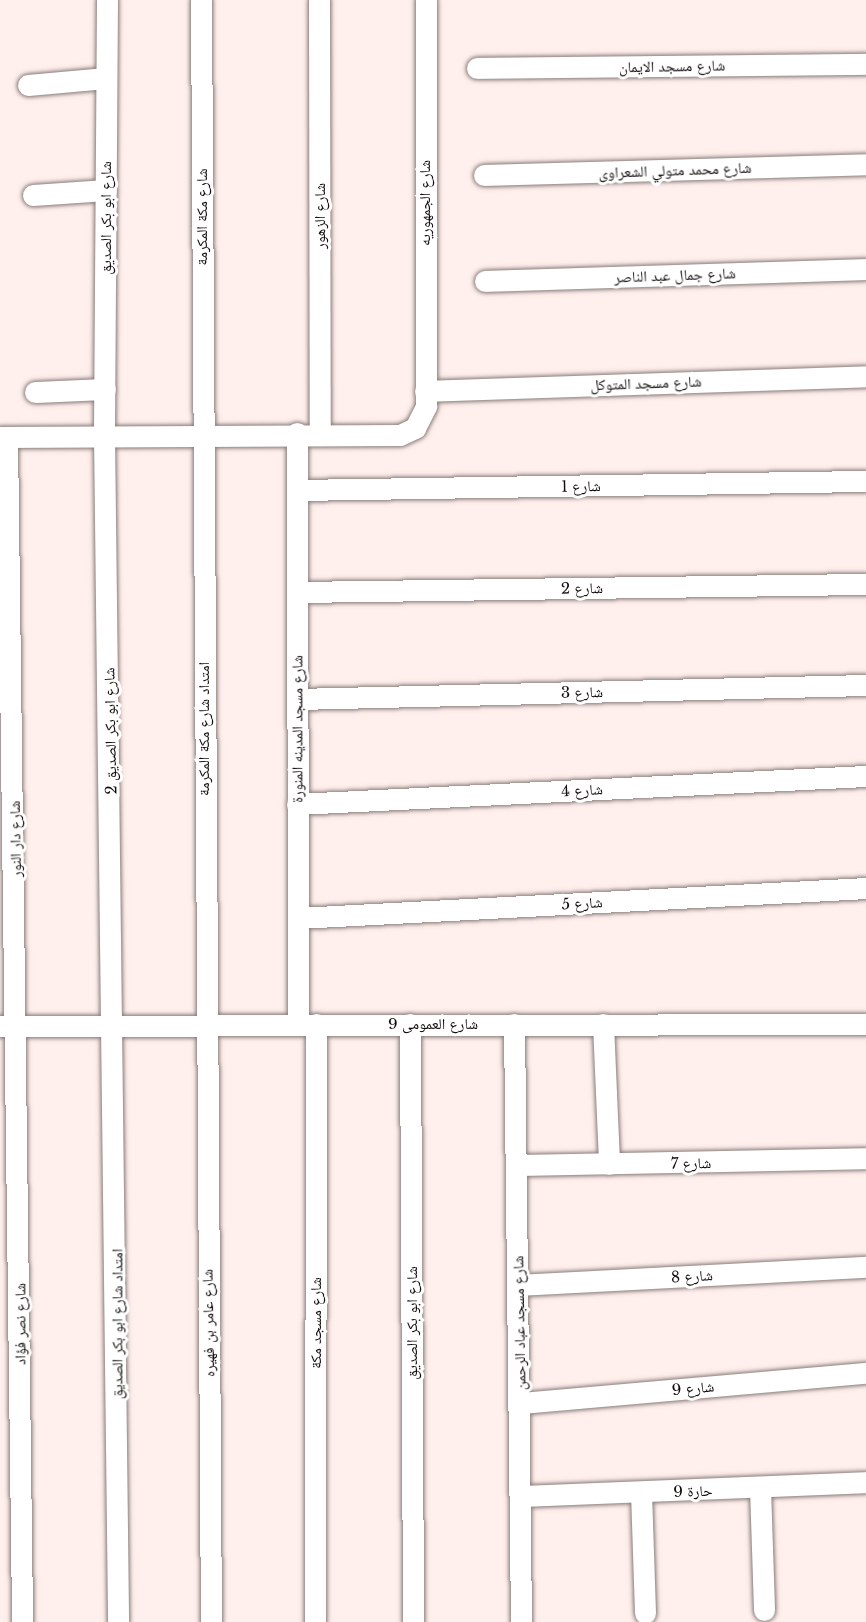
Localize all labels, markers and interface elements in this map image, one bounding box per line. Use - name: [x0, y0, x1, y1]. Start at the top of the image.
- street label: شارع مسجد الايمان: [619, 56, 725, 76]
- street label: شارع محمد متولي الشعراوى: [598, 158, 752, 182]
- street label: شارع الجمهوريه: [416, 160, 434, 246]
- street label: شارع ابو بكر الصديق: [97, 161, 115, 275]
- street label: شارع مكة المكرمة: [193, 168, 211, 266]
- street label: شارع الزهور: [311, 183, 329, 249]
- street label: شارع جمال عبد الناصر: [614, 264, 736, 286]
- street label: شارع مسجد المتوكل: [590, 372, 702, 394]
- street label: شارع 1: [561, 477, 601, 495]
- street label: شارع 2: [561, 579, 603, 597]
- street label: شارع مسجد المدينه المنورة: [288, 655, 306, 803]
- street label: امتداد شارع مكة المكرمة: [195, 662, 213, 796]
- street label: شارع ابو بكر الصديق 2: [100, 667, 120, 795]
- street label: شارع 3: [561, 683, 603, 701]
- street label: شارع 4: [561, 780, 603, 800]
- street label: شارع دار النور: [5, 801, 25, 877]
- street label: شارع 5: [561, 893, 603, 913]
- street label: شارع العمومى 9: [388, 1015, 478, 1033]
- street label: شارع 7: [671, 1154, 711, 1172]
- street label: امتداد شارع ابو بكر الصديق: [108, 1249, 126, 1399]
- street label: شارع مسجد عباد الرحمن: [509, 1256, 529, 1390]
- street label: شارع ابو بكر الصديق: [403, 1266, 421, 1380]
- street label: شارع 8: [671, 1266, 713, 1286]
- street label: شارع عامر بن فهيره: [198, 1269, 218, 1377]
- street label: شارع مسجد مكة: [307, 1277, 325, 1369]
- street label: شارع نصر فؤاد: [11, 1283, 29, 1365]
- street label: شارع 9: [671, 1377, 715, 1399]
- street label: حارة 9: [673, 1481, 713, 1501]

